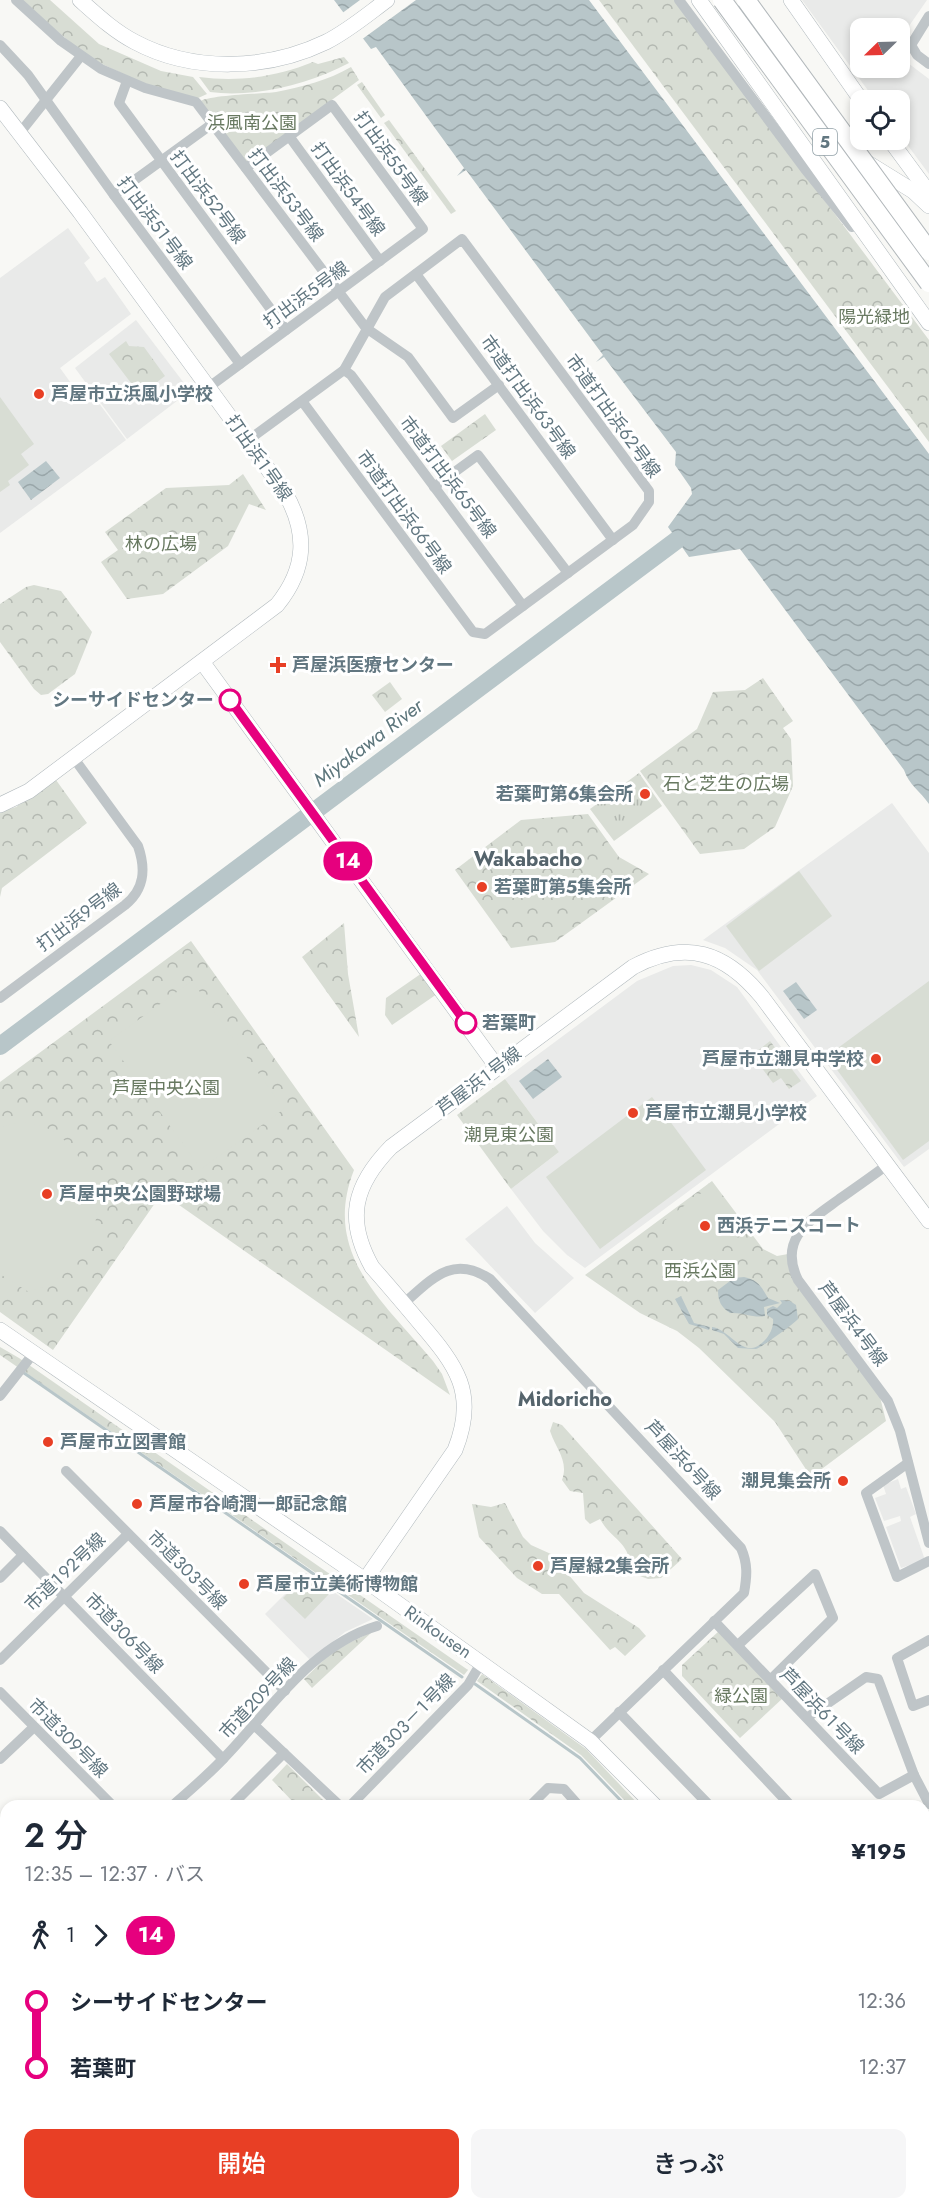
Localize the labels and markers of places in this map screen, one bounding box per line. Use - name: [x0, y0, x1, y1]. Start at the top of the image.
- place label: 芦屋市立浜風小学校: [51, 381, 213, 407]
- marker: 芦屋市立浜風小学校: [32, 387, 46, 401]
- place label: 芦屋浜医療センター: [292, 652, 454, 678]
- marker: 芦屋浜医療センター: [269, 656, 287, 674]
- place label: シーサイドセンター: [52, 687, 214, 713]
- marker: シーサイドセンター: [219, 689, 241, 711]
- place label: 若葉町第６集会所: [496, 781, 633, 807]
- marker: 若葉町第６集会所: [638, 787, 652, 801]
- place label: 若葉町第５集会所: [494, 874, 631, 900]
- marker: 若葉町第５集会所: [475, 880, 489, 894]
- place label: 若葉町: [482, 1010, 536, 1036]
- marker: 若葉町: [455, 1012, 477, 1034]
- place label: 芦屋市立潮見中学校: [702, 1046, 864, 1072]
- marker: 芦屋市立潮見中学校: [869, 1052, 883, 1066]
- place label: 芦屋市立潮見小学校: [645, 1100, 807, 1126]
- marker: 芦屋市立潮見小学校: [626, 1106, 640, 1120]
- place label: 芦屋中央公園野球場: [59, 1181, 221, 1207]
- marker: 芦屋中央公園野球場: [40, 1187, 54, 1201]
- place label: 西浜テニスコート: [717, 1213, 861, 1239]
- marker: 西浜テニスコート: [698, 1219, 712, 1233]
- place label: 芦屋市立図書館: [60, 1429, 186, 1455]
- marker: 芦屋市立図書館: [41, 1435, 55, 1449]
- place label: 潮見集会所: [741, 1468, 831, 1494]
- marker: 潮見集会所: [836, 1474, 850, 1488]
- place label: 芦屋市谷崎潤一郎記念館: [149, 1491, 347, 1517]
- marker: 芦屋市谷崎潤一郎記念館: [130, 1497, 144, 1511]
- place label: 芦屋緑２集会所: [550, 1553, 669, 1579]
- marker: 芦屋緑２集会所: [531, 1559, 545, 1573]
- place label: 芦屋市立美術博物館: [256, 1571, 418, 1597]
- marker: 芦屋市立美術博物館: [237, 1577, 251, 1591]

